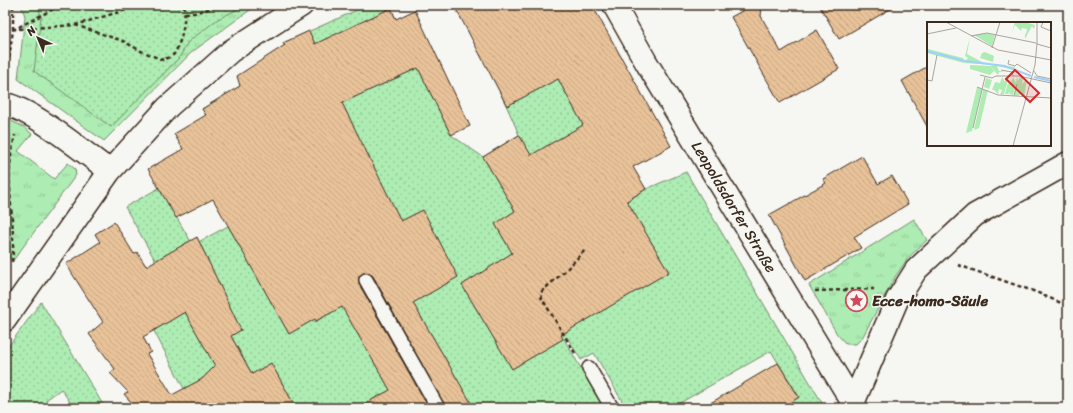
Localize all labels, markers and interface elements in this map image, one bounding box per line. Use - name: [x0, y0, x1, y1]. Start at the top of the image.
- north arrow: [18, 18, 58, 58]
- text: N: [21, 21, 41, 41]
- inset map: [927, 22, 1051, 146]
- street label: Leopoldsdorfer Straße: [684, 136, 784, 278]
- place icon: Ecce-homo-Säule: [844, 288, 870, 314]
- place label: Ecce-homo-Säule: [872, 288, 989, 314]

